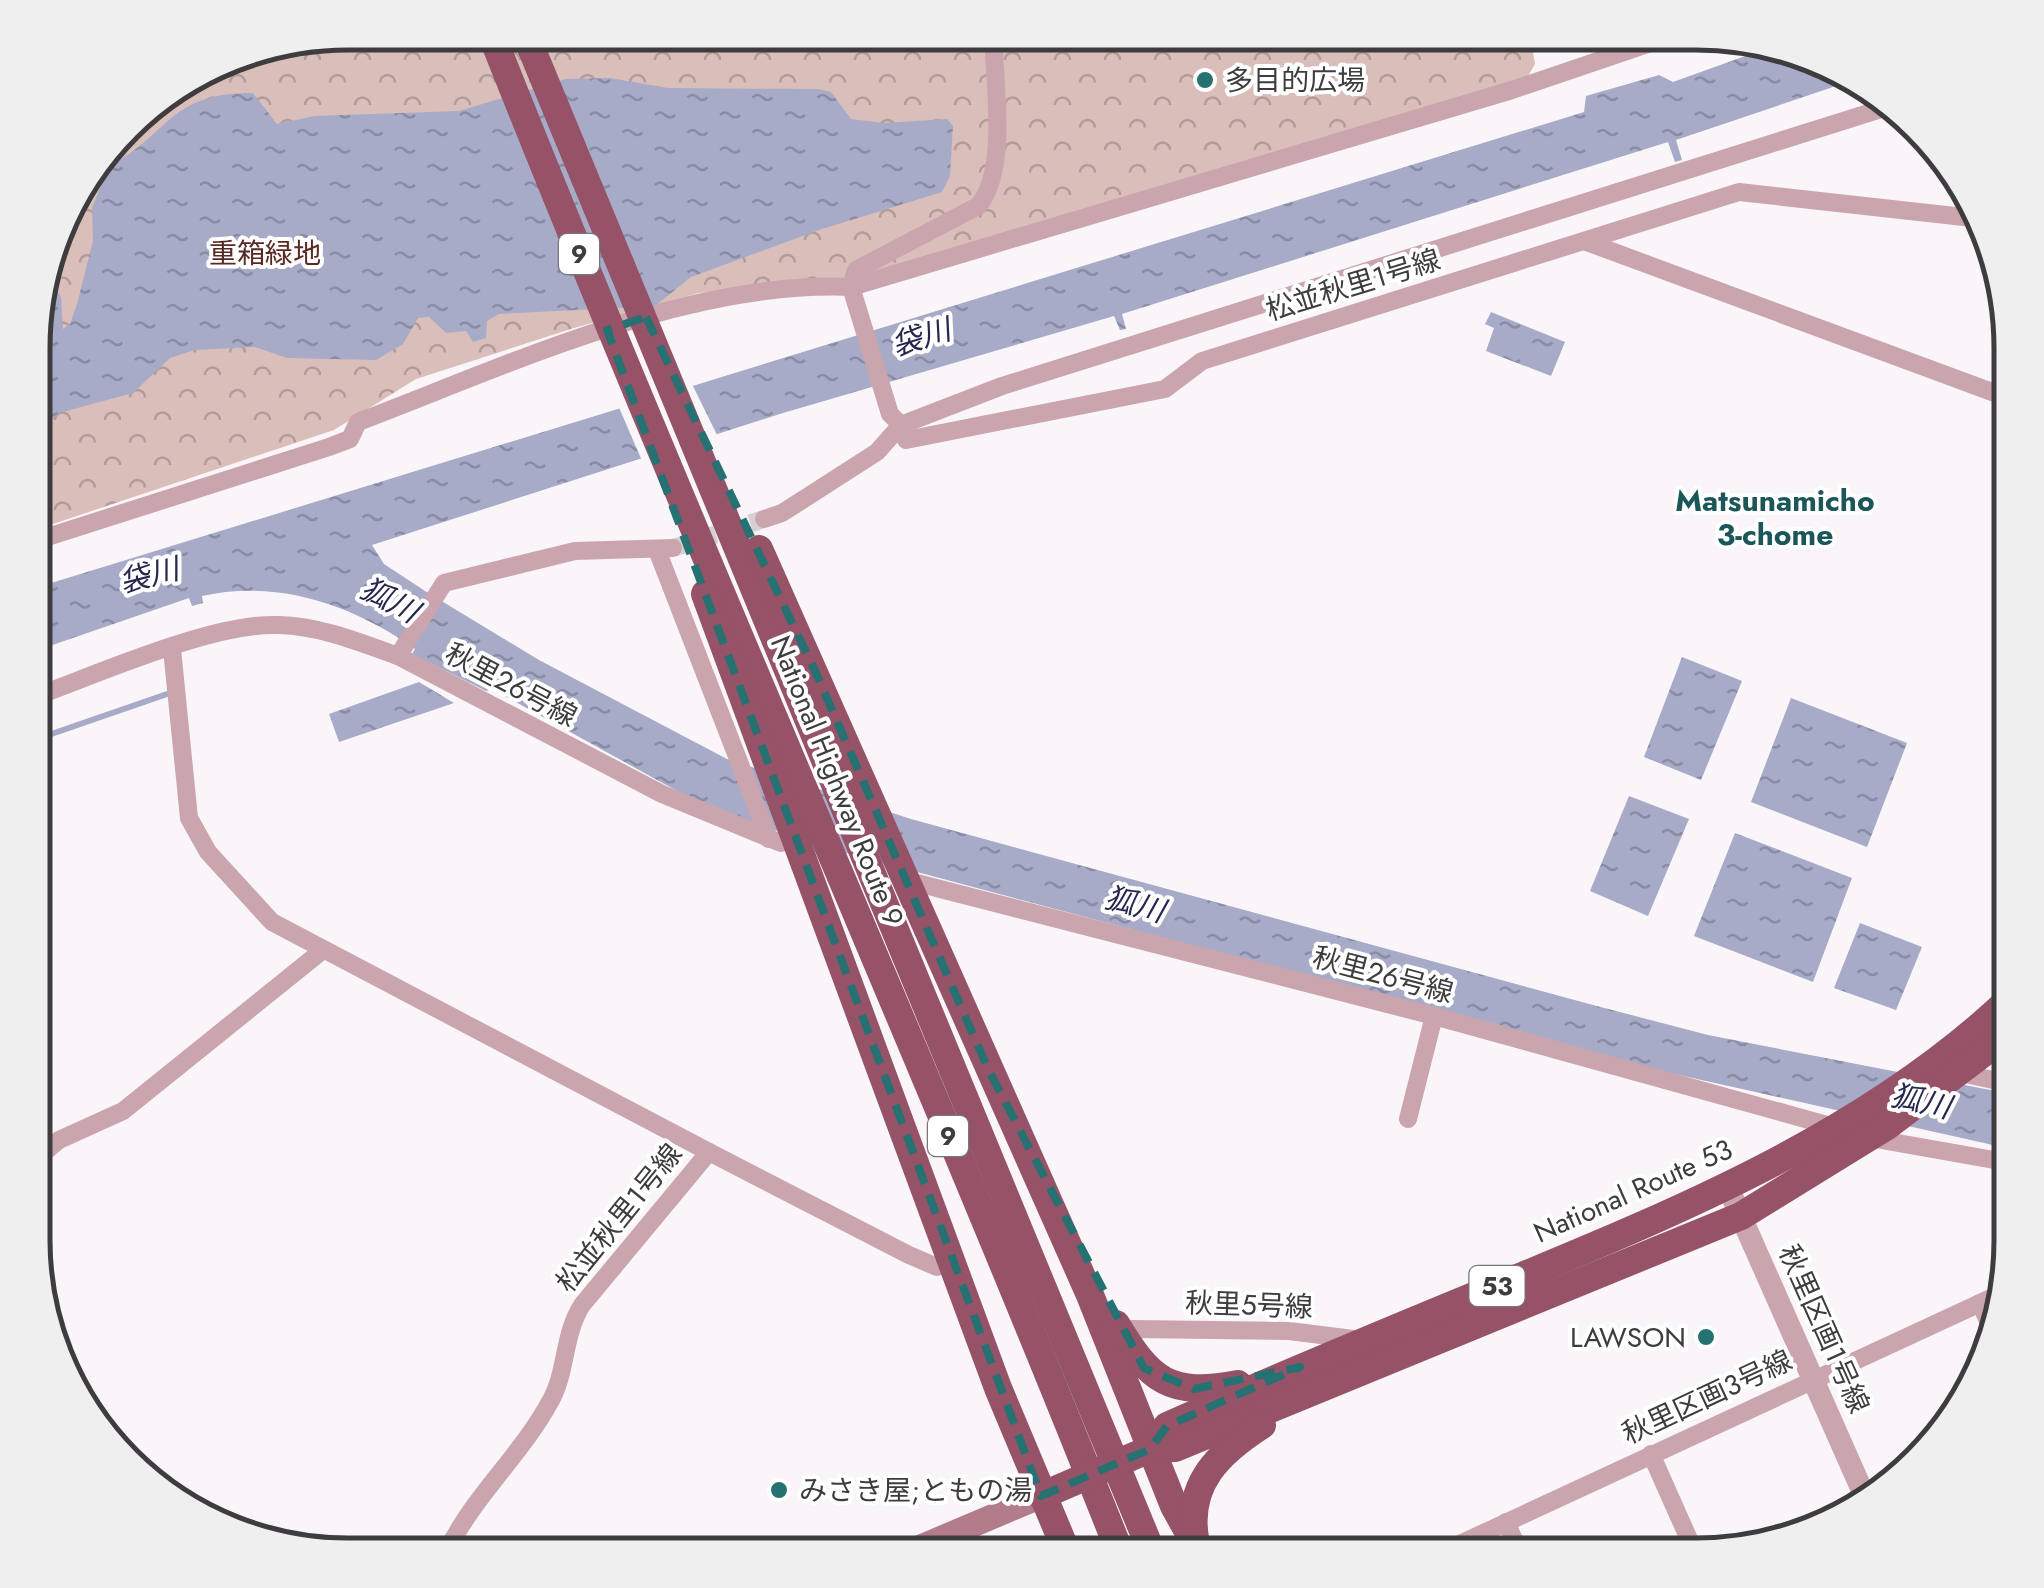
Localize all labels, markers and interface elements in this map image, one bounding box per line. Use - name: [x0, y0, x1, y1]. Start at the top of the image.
- place label: 多目的広場: [1225, 60, 1365, 101]
- marker: 多目的広場: [1194, 69, 1216, 91]
- park label: 重箱緑地: [209, 233, 321, 274]
- road number: 9: [559, 234, 599, 274]
- street label: 松並秋里1号線: [1261, 239, 1445, 331]
- water label: 袋川: [886, 307, 959, 366]
- district label: Matsunamicho 3-chome: [1675, 479, 1875, 556]
- water label: 袋川: [115, 546, 186, 603]
- water label: 狐川: [353, 567, 429, 634]
- street label: National Highway Route 9: [760, 630, 914, 932]
- street label: 秋里26号線: [438, 633, 584, 737]
- water label: 狐川: [1100, 875, 1172, 933]
- street label: 秋里26号線: [1308, 937, 1458, 1013]
- water label: 狐川: [1887, 1073, 1958, 1129]
- road number: 9: [928, 1116, 968, 1156]
- street label: National Route 53: [1527, 1129, 1739, 1253]
- street label: 松並秋里1号線: [546, 1135, 692, 1301]
- street label: 秋里区画1号線: [1769, 1238, 1879, 1420]
- road number: 53: [1470, 1266, 1524, 1306]
- street label: 秋里5号線: [1184, 1282, 1314, 1328]
- place label: LAWSON: [1570, 1317, 1686, 1358]
- marker: LAWSON: [1695, 1326, 1717, 1348]
- street label: 秋里区画3号線: [1615, 1340, 1799, 1454]
- place label: みさき屋;ともの湯: [799, 1470, 1032, 1511]
- marker: みさき屋;ともの湯: [768, 1479, 790, 1501]

